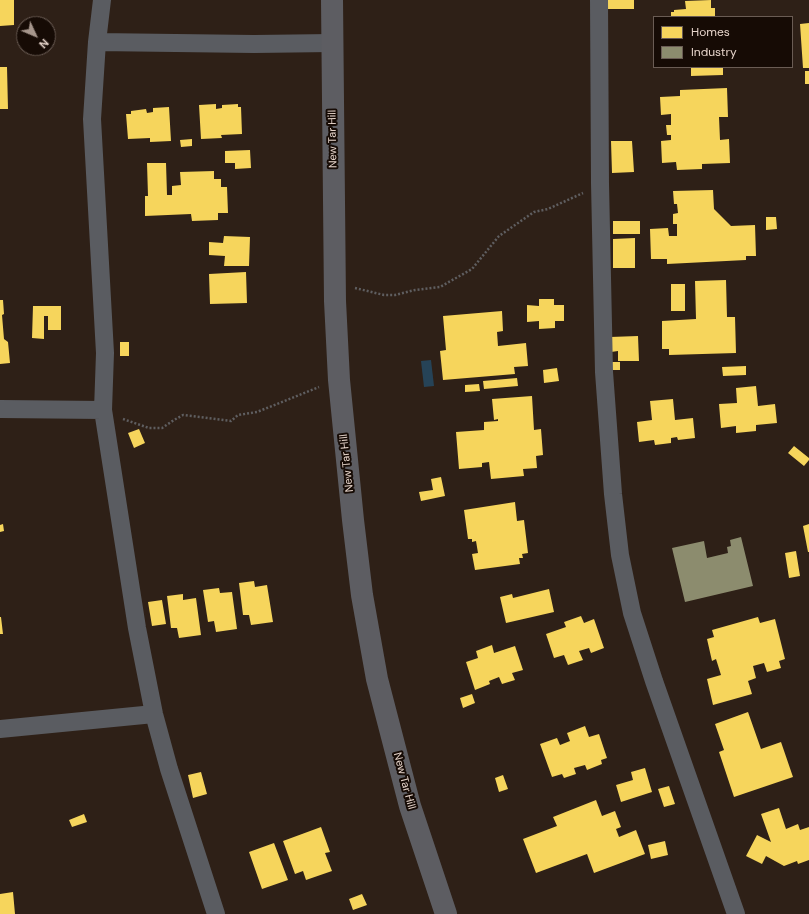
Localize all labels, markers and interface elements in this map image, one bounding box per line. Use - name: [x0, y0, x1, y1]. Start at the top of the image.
- north arrow: [16, 16, 56, 56]
- legend: [653, 16, 793, 68]
- text: Homes: [691, 24, 730, 40]
- text: N: [36, 36, 52, 51]
- text: Industry: [691, 44, 737, 60]
- street label: New Tar Hill: [326, 110, 340, 168]
- street label: New Tar Hill: [337, 433, 357, 493]
- street label: New Tar Hill: [390, 751, 418, 811]

